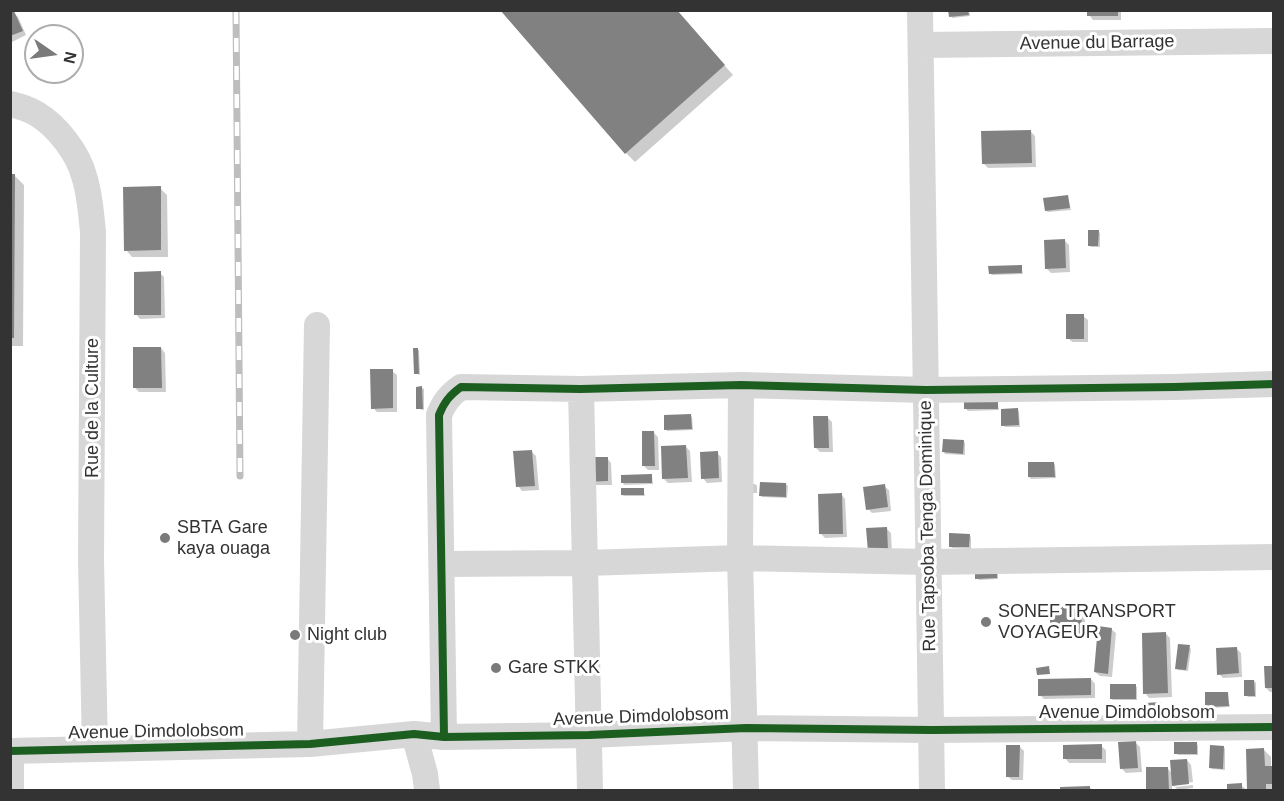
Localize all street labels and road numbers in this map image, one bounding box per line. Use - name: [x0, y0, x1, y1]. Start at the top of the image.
- street label: Avenue du Barrage: [1019, 31, 1175, 55]
- street label: Rue de la Culture: [82, 338, 104, 478]
- street label: Rue Tapsoba Tenga Dominique: [915, 400, 941, 652]
- street label: Avenue Dimdolobsom: [1039, 702, 1215, 724]
- street label: Avenue Dimdolobsom: [553, 703, 729, 731]
- street label: Avenue Dimdolobsom: [68, 720, 244, 744]

